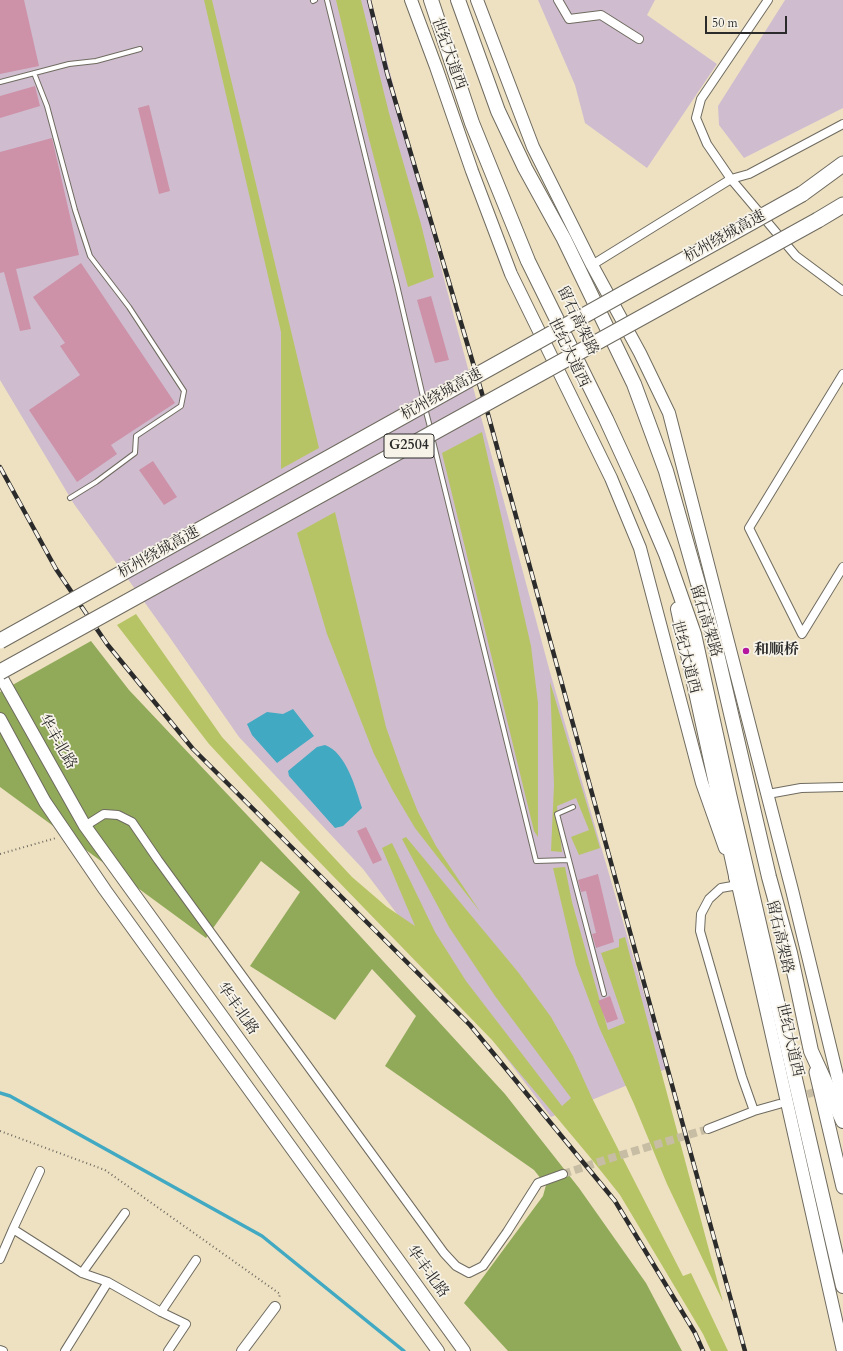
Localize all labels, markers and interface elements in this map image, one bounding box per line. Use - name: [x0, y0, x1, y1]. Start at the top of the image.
- scale bar: [707, 8, 789, 34]
- text: 50 m: [712, 15, 738, 31]
- street label: 世纪大道西: [427, 16, 469, 92]
- street label: 杭州绕城高速: [681, 207, 769, 267]
- street label: 留石高架路: [552, 283, 602, 359]
- street label: 世纪大道西: [543, 315, 593, 391]
- street label: 杭州绕城高速: [398, 365, 486, 425]
- road number: G2504: [384, 434, 434, 458]
- street label: 杭州绕城高速: [115, 523, 203, 583]
- street label: 留石高架路: [685, 583, 725, 659]
- street label: 世纪大道西: [667, 618, 703, 696]
- place label: 和顺桥: [754, 642, 799, 660]
- marker: 和顺桥: [741, 646, 751, 656]
- street label: 华丰北路: [34, 712, 80, 772]
- street label: 留石高架路: [762, 898, 796, 976]
- street label: 华丰北路: [212, 979, 262, 1039]
- street label: 世纪大道西: [772, 1001, 806, 1079]
- street label: 华丰北路: [402, 1242, 452, 1302]

